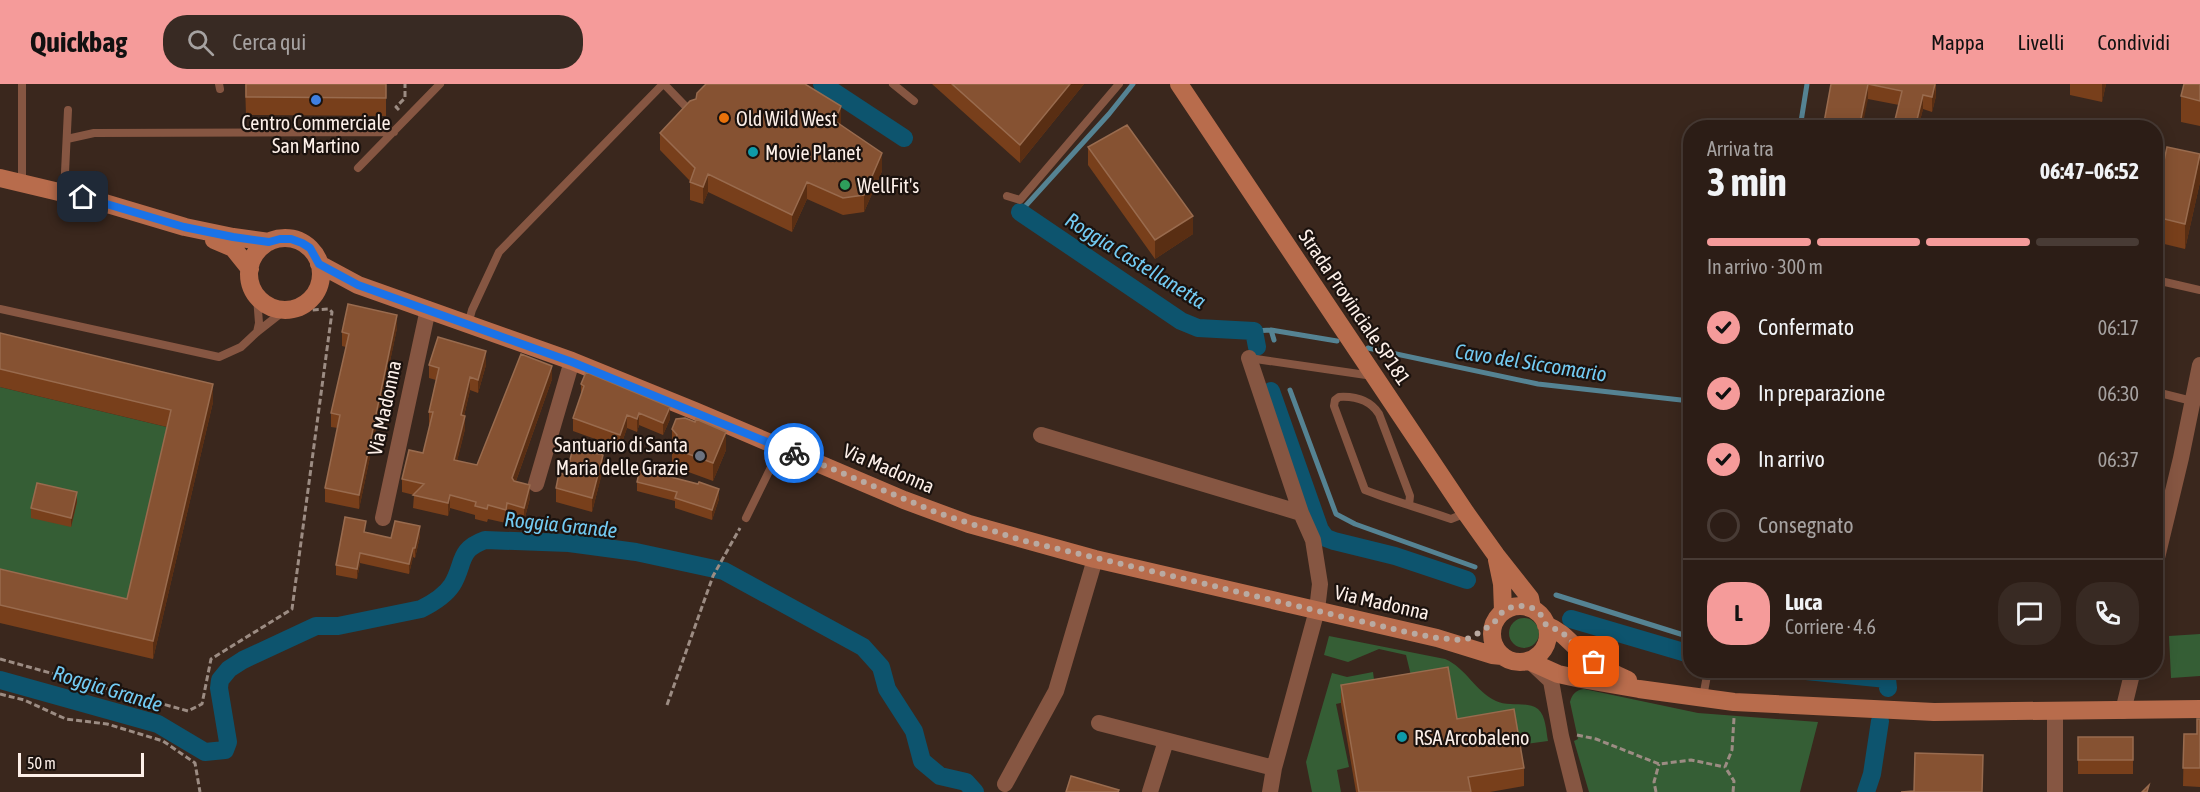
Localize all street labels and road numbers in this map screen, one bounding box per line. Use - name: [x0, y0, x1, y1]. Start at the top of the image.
- street label: Strada Provinciale SP181: [1294, 225, 1416, 389]
- street label: Via Madonna: [363, 358, 405, 458]
- street label: Via Madonna: [840, 439, 938, 497]
- street label: Via Madonna: [1332, 580, 1432, 624]

